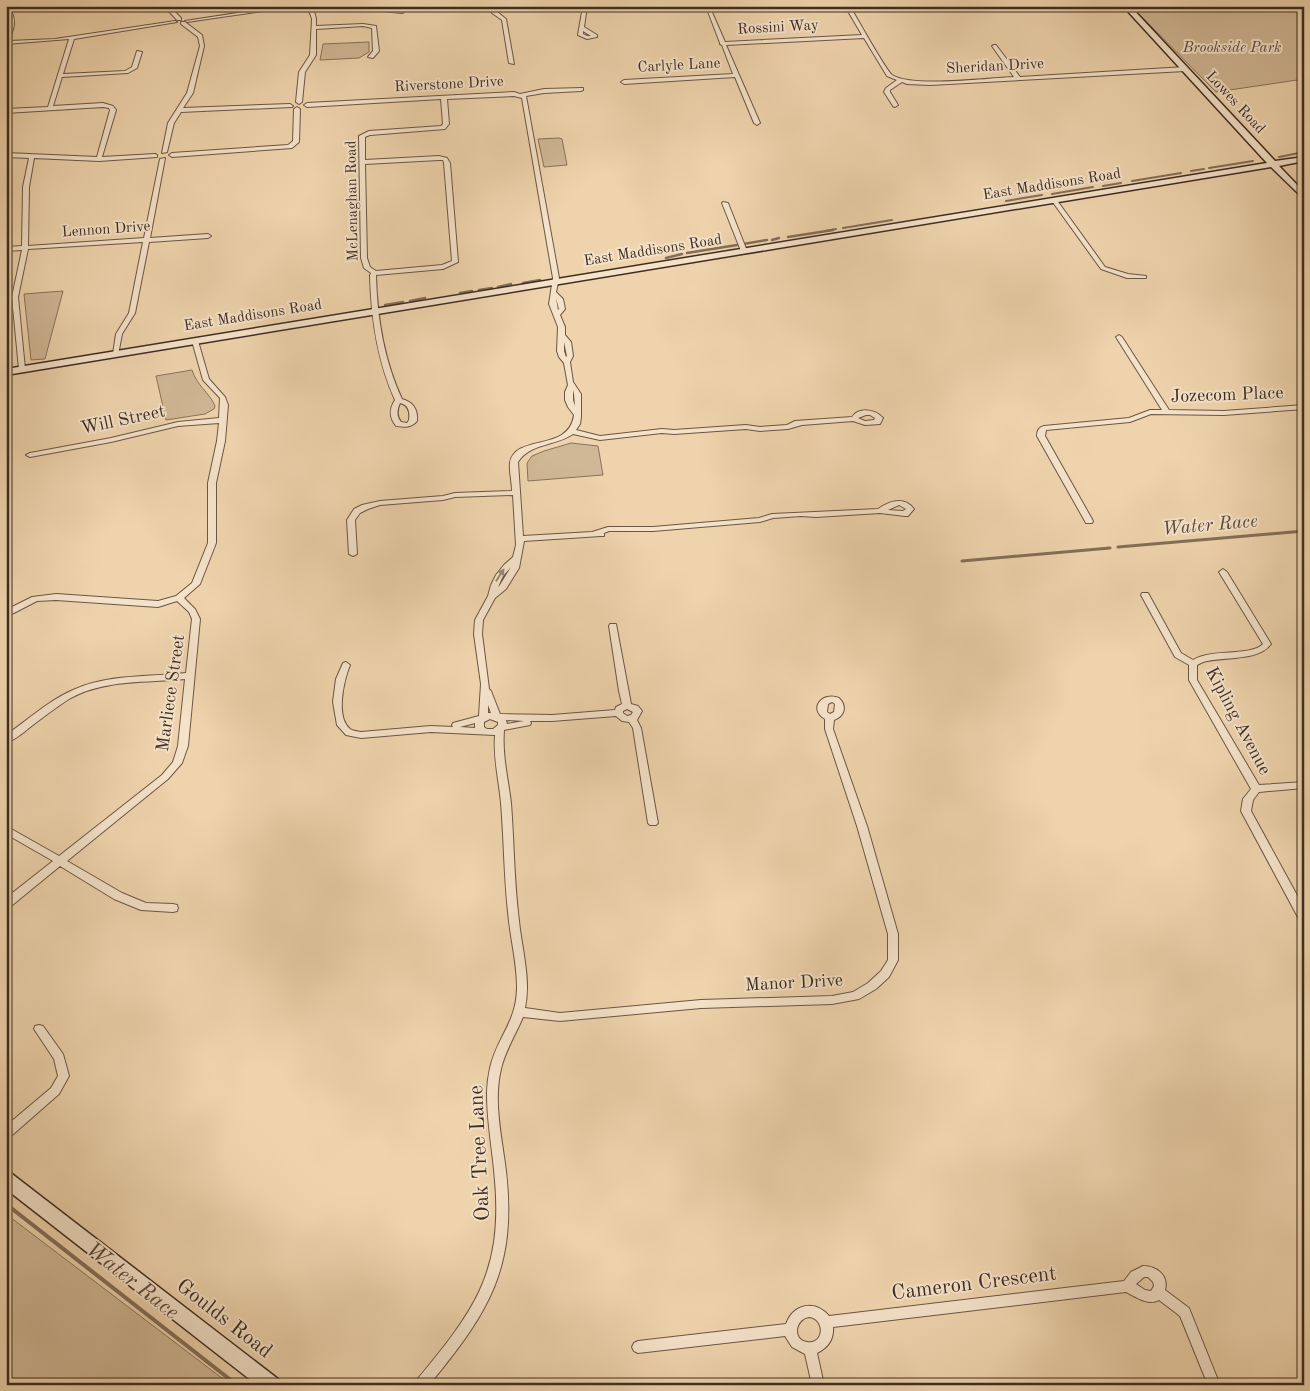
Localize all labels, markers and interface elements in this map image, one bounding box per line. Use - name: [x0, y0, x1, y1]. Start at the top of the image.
- street label: Rossini Way: [737, 18, 819, 38]
- park label: Brookside Park: [1182, 41, 1281, 56]
- street label: Carlyle Lane: [637, 56, 721, 76]
- street label: Sheridan Drive: [946, 57, 1044, 77]
- street label: Lowes Road: [1203, 69, 1268, 137]
- street label: Riverstone Drive: [394, 75, 504, 95]
- street label: McLenaghan Road: [344, 140, 362, 262]
- street label: East Maddisons Road: [982, 167, 1122, 203]
- street label: Lennon Drive: [61, 219, 151, 241]
- street label: East Maddisons Road: [583, 233, 723, 269]
- street label: East Maddisons Road: [183, 298, 323, 334]
- street label: Jozecom Place: [1170, 384, 1284, 406]
- street label: Will Street: [79, 402, 167, 438]
- water label: Water Race: [1161, 512, 1259, 540]
- one-way arrow: [495, 568, 505, 581]
- street label: Marliece Street: [154, 633, 188, 753]
- street label: Kipling Avenue: [1202, 664, 1274, 778]
- street label: Manor Drive: [744, 971, 844, 995]
- street label: Oak Tree Lane: [466, 1084, 494, 1222]
- water label: Water Race: [81, 1238, 183, 1324]
- street label: Cameron Crescent: [890, 1263, 1058, 1305]
- street label: Goulds Road: [172, 1275, 276, 1363]

